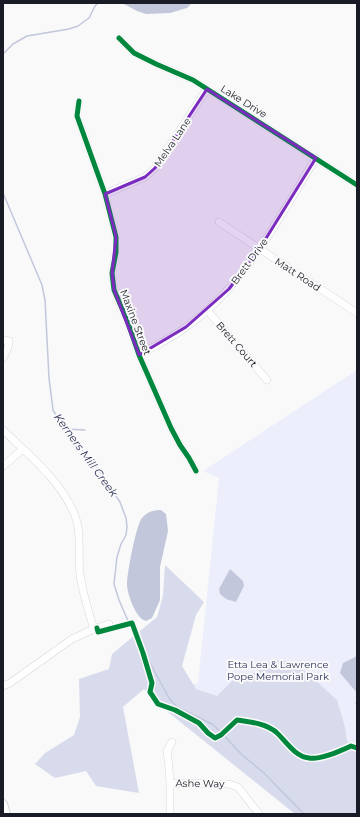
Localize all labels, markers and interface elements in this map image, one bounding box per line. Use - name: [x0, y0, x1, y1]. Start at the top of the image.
- street label: Lake Drive: [218, 82, 269, 121]
- street label: Melva Lane: [151, 115, 194, 169]
- street label: Brett Drive: [228, 236, 271, 287]
- street label: Matt Road: [272, 255, 323, 294]
- street label: Maxine Street: [117, 288, 154, 357]
- street label: Brett Court: [213, 319, 260, 370]
- water label: Kerners Mill Creek: [51, 411, 121, 500]
- park label: Etta Lea & Lawrence Pope Memorial Park: [227, 658, 329, 683]
- street label: Ashe Way: [175, 777, 225, 790]

